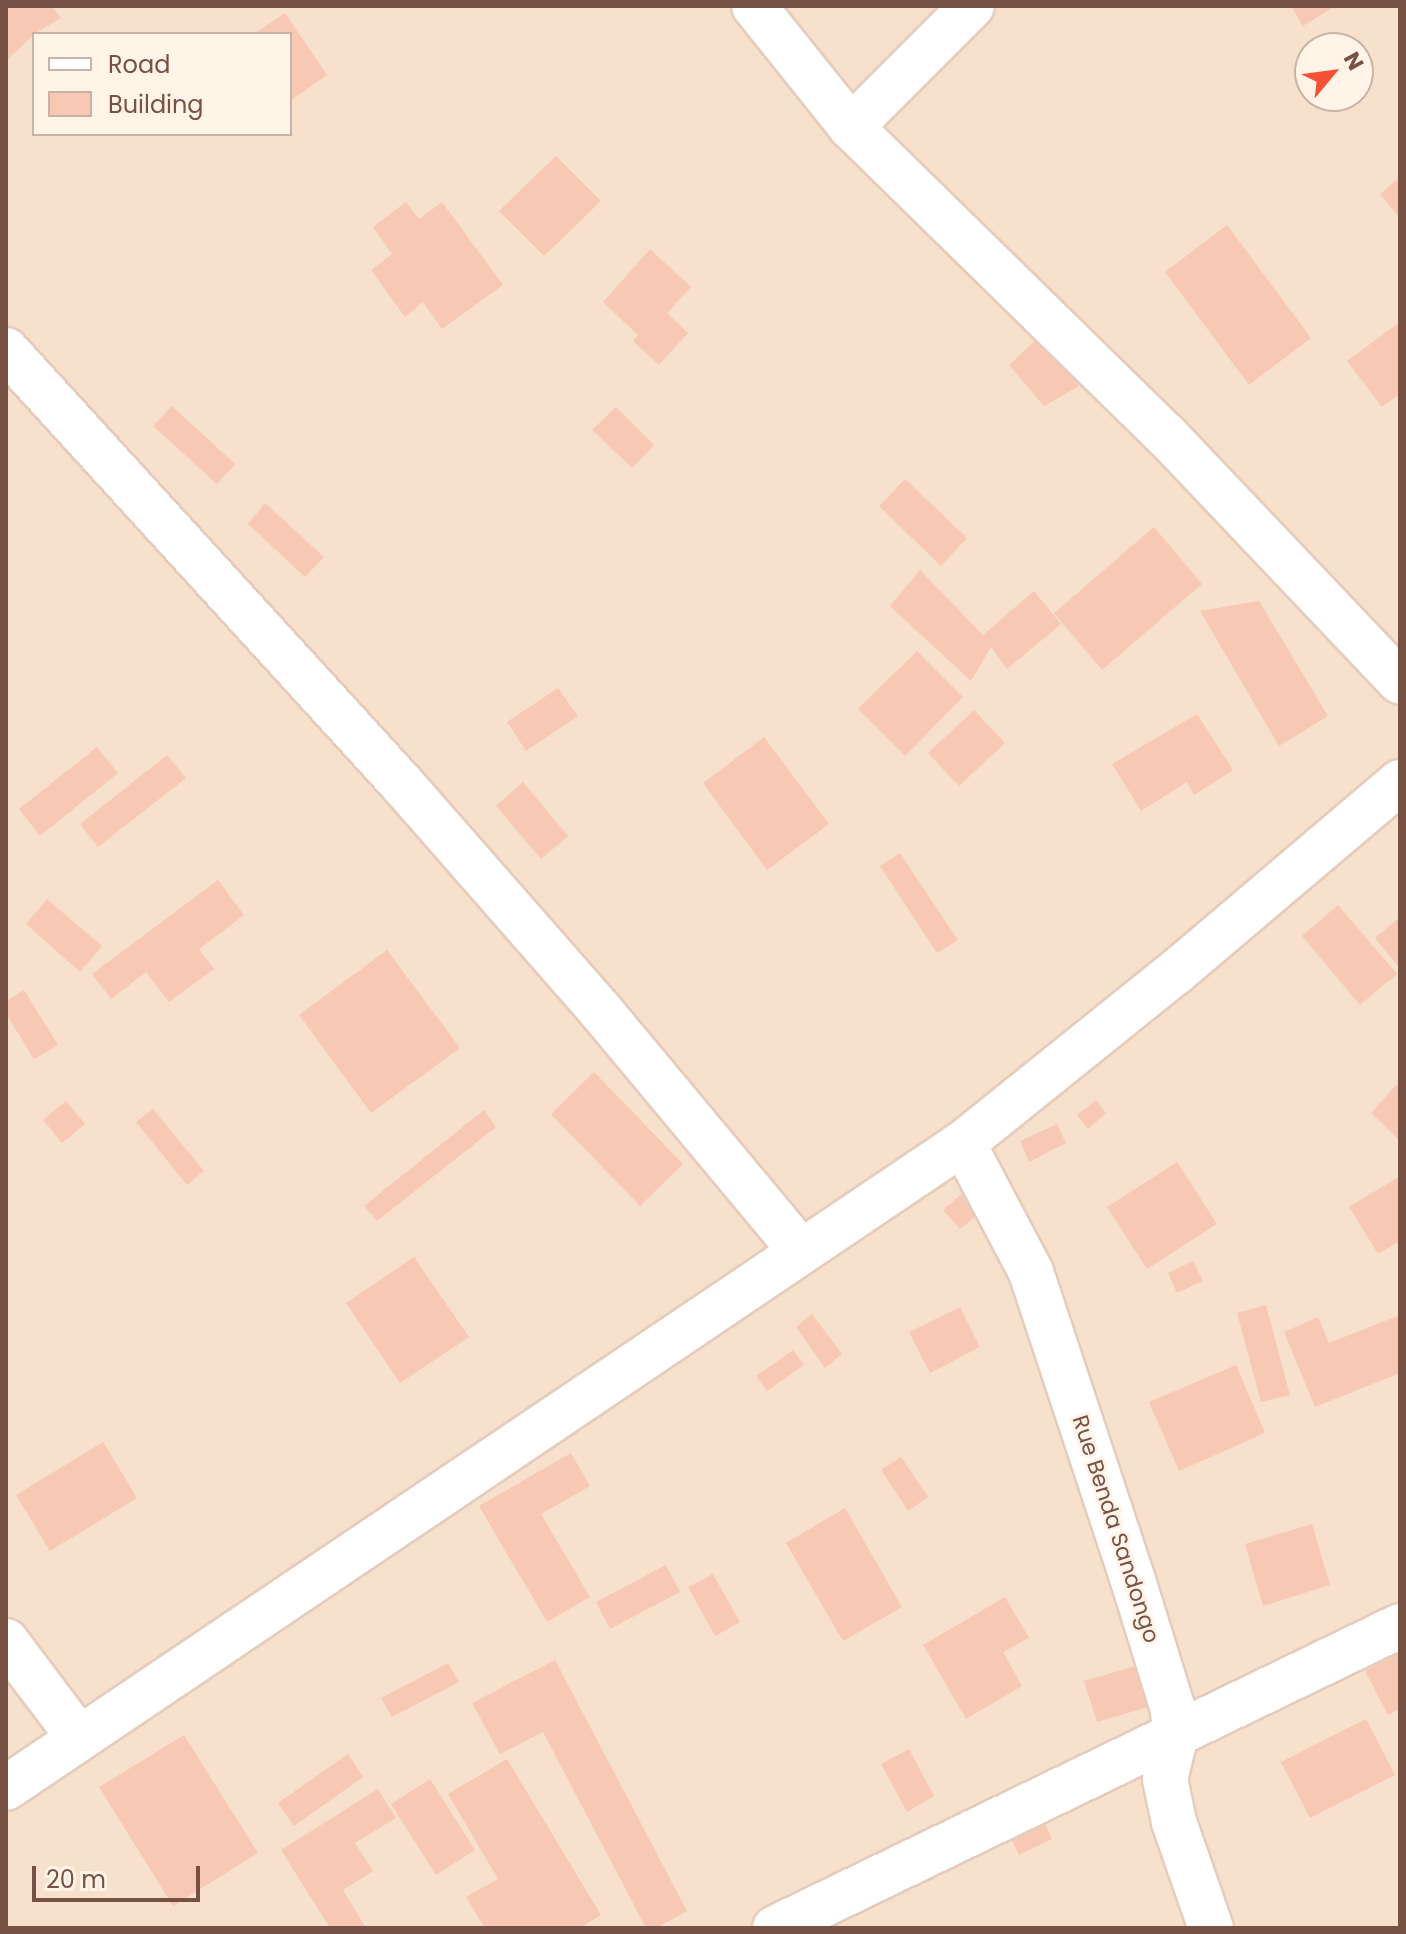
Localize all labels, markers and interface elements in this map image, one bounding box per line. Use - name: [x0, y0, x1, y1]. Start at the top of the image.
- legend: [32, 32, 292, 136]
- north arrow: [1294, 32, 1374, 112]
- text: N: [1336, 46, 1371, 76]
- text: Road: [108, 48, 170, 81]
- text: Building: [108, 88, 204, 121]
- street label: Rue Benda Sandongo: [1067, 1412, 1165, 1646]
- scale bar: [36, 1850, 204, 1900]
- text: 20 m: [46, 1863, 106, 1896]

